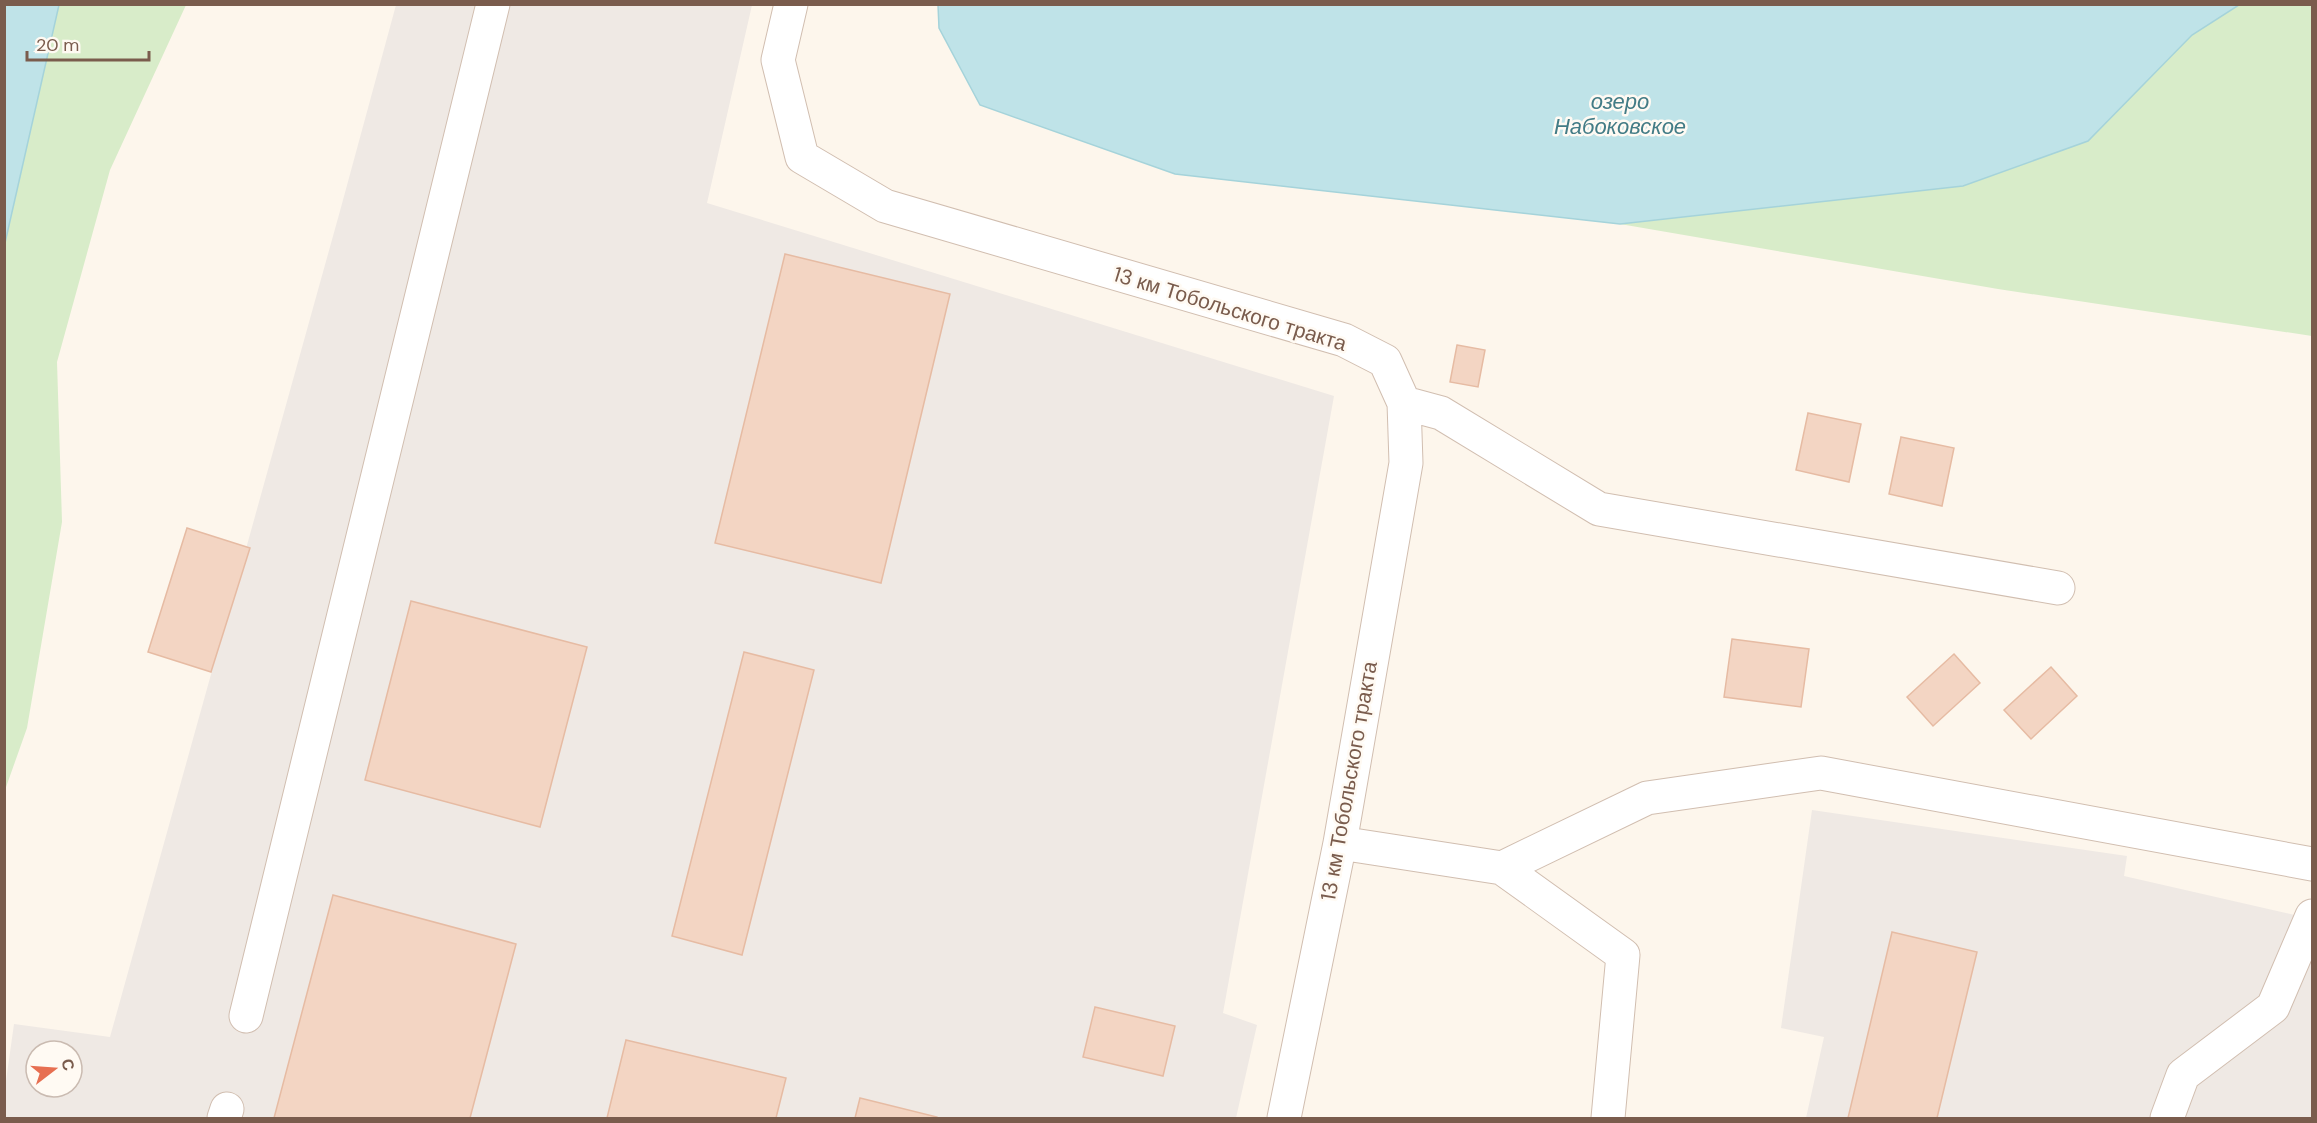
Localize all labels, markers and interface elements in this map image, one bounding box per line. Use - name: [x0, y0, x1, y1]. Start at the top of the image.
- scale bar: [27, 24, 148, 62]
- text: 20 m: [36, 33, 79, 57]
- water label: озеро Набоковское: [1554, 87, 1686, 141]
- street label: 13 км Тобольского тракта: [1110, 260, 1350, 358]
- street label: 13 км Тобольского тракта: [1314, 659, 1384, 903]
- north arrow: [24, 1039, 84, 1099]
- text: С: [56, 1056, 80, 1074]

